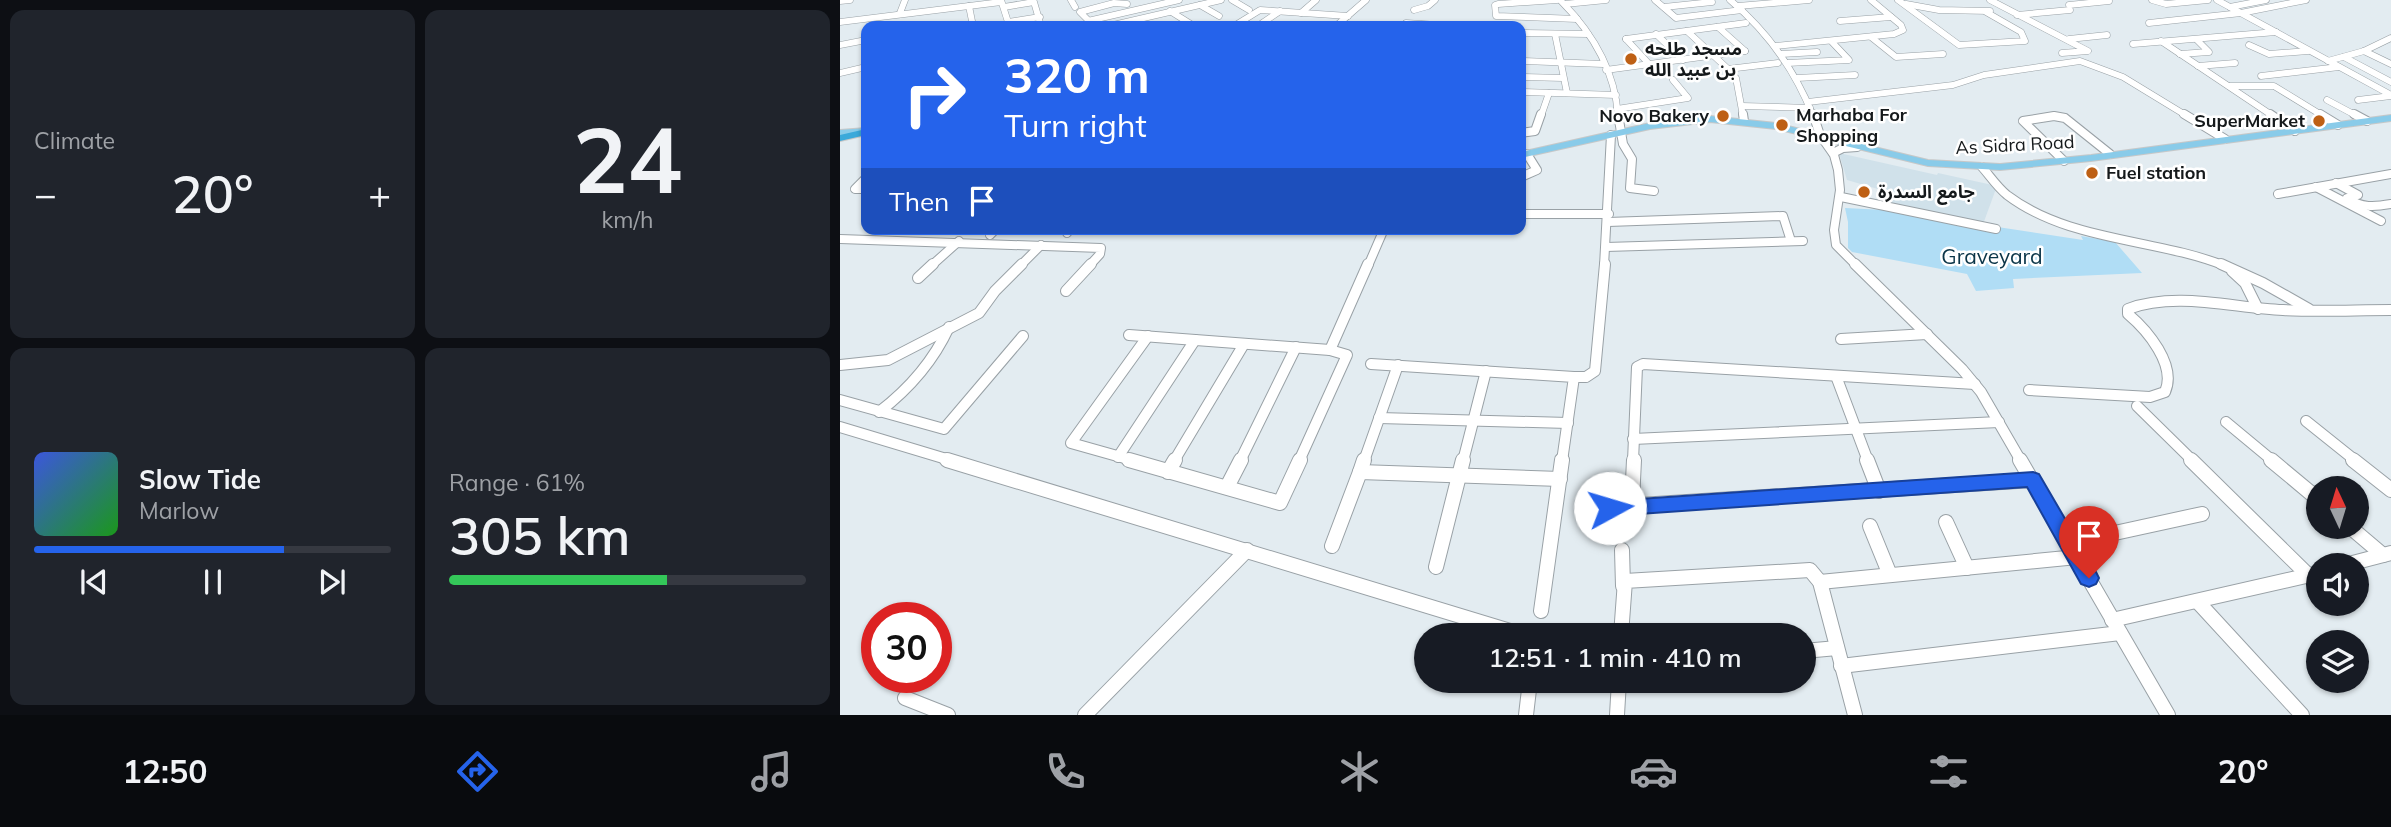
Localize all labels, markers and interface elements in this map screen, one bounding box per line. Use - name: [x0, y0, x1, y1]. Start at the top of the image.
- place label: مسجد طلحه بن عبيد الله: [1645, 37, 1742, 81]
- text: 320 m: [1004, 44, 1150, 105]
- icon: right: [889, 49, 980, 140]
- marker: مسجد طلحه بن عبيد الله: [1623, 51, 1639, 67]
- text: 24: [573, 102, 682, 216]
- place label: Marhaba For Shopping: [1796, 103, 1908, 147]
- place label: Novo Bakery: [1599, 104, 1709, 127]
- text: Turn right: [1004, 105, 1147, 145]
- marker: Novo Bakery: [1715, 108, 1731, 124]
- place label: SuperMarket: [2194, 109, 2305, 132]
- marker: SuperMarket: [2311, 113, 2327, 129]
- marker: Marhaba For Shopping: [1774, 117, 1790, 133]
- text: Climate: [34, 126, 115, 155]
- street label: As Sidra Road: [1955, 130, 2075, 159]
- text: 20°: [172, 161, 253, 226]
- place label: Fuel station: [2106, 161, 2206, 184]
- marker: Fuel station: [2084, 165, 2100, 181]
- text: −: [34, 170, 57, 218]
- text: +: [368, 170, 391, 218]
- place label: جامع السدرة: [1878, 180, 1975, 205]
- icon: arrive: [963, 182, 1001, 220]
- marker: جامع السدرة: [1856, 184, 1872, 200]
- text: Then: [889, 185, 949, 218]
- text: km/h: [601, 205, 654, 234]
- park label: Graveyard: [1941, 243, 2043, 269]
- text: Slow Tide: [139, 463, 261, 496]
- text: Range · 61%: [449, 468, 585, 497]
- position arrow: [1573, 471, 1647, 545]
- north arrow: [2306, 476, 2370, 539]
- map controls: [2306, 476, 2369, 693]
- text: Marlow: [139, 496, 219, 525]
- text: 305 km: [449, 503, 630, 568]
- pin: [2059, 506, 2119, 578]
- icon: arrive: [2070, 517, 2108, 555]
- button: sound: [2306, 553, 2369, 616]
- icon: previous: [75, 563, 113, 601]
- icon: pause: [194, 563, 232, 601]
- icon: next: [313, 563, 351, 601]
- speed limit sign: 30: [861, 602, 952, 693]
- button: layers: [2306, 630, 2369, 693]
- text: 12:51 · 1 min · 410 m: [1488, 641, 1742, 674]
- icon: directions: [453, 747, 502, 796]
- icon: music: [747, 747, 796, 796]
- icon: phone: [1041, 747, 1090, 796]
- icon: climate: [1335, 747, 1384, 796]
- icon: car: [1629, 747, 1678, 796]
- icon: filters: [1924, 747, 1973, 796]
- text: 12:50: [123, 751, 207, 791]
- text: 20°: [2218, 751, 2268, 791]

